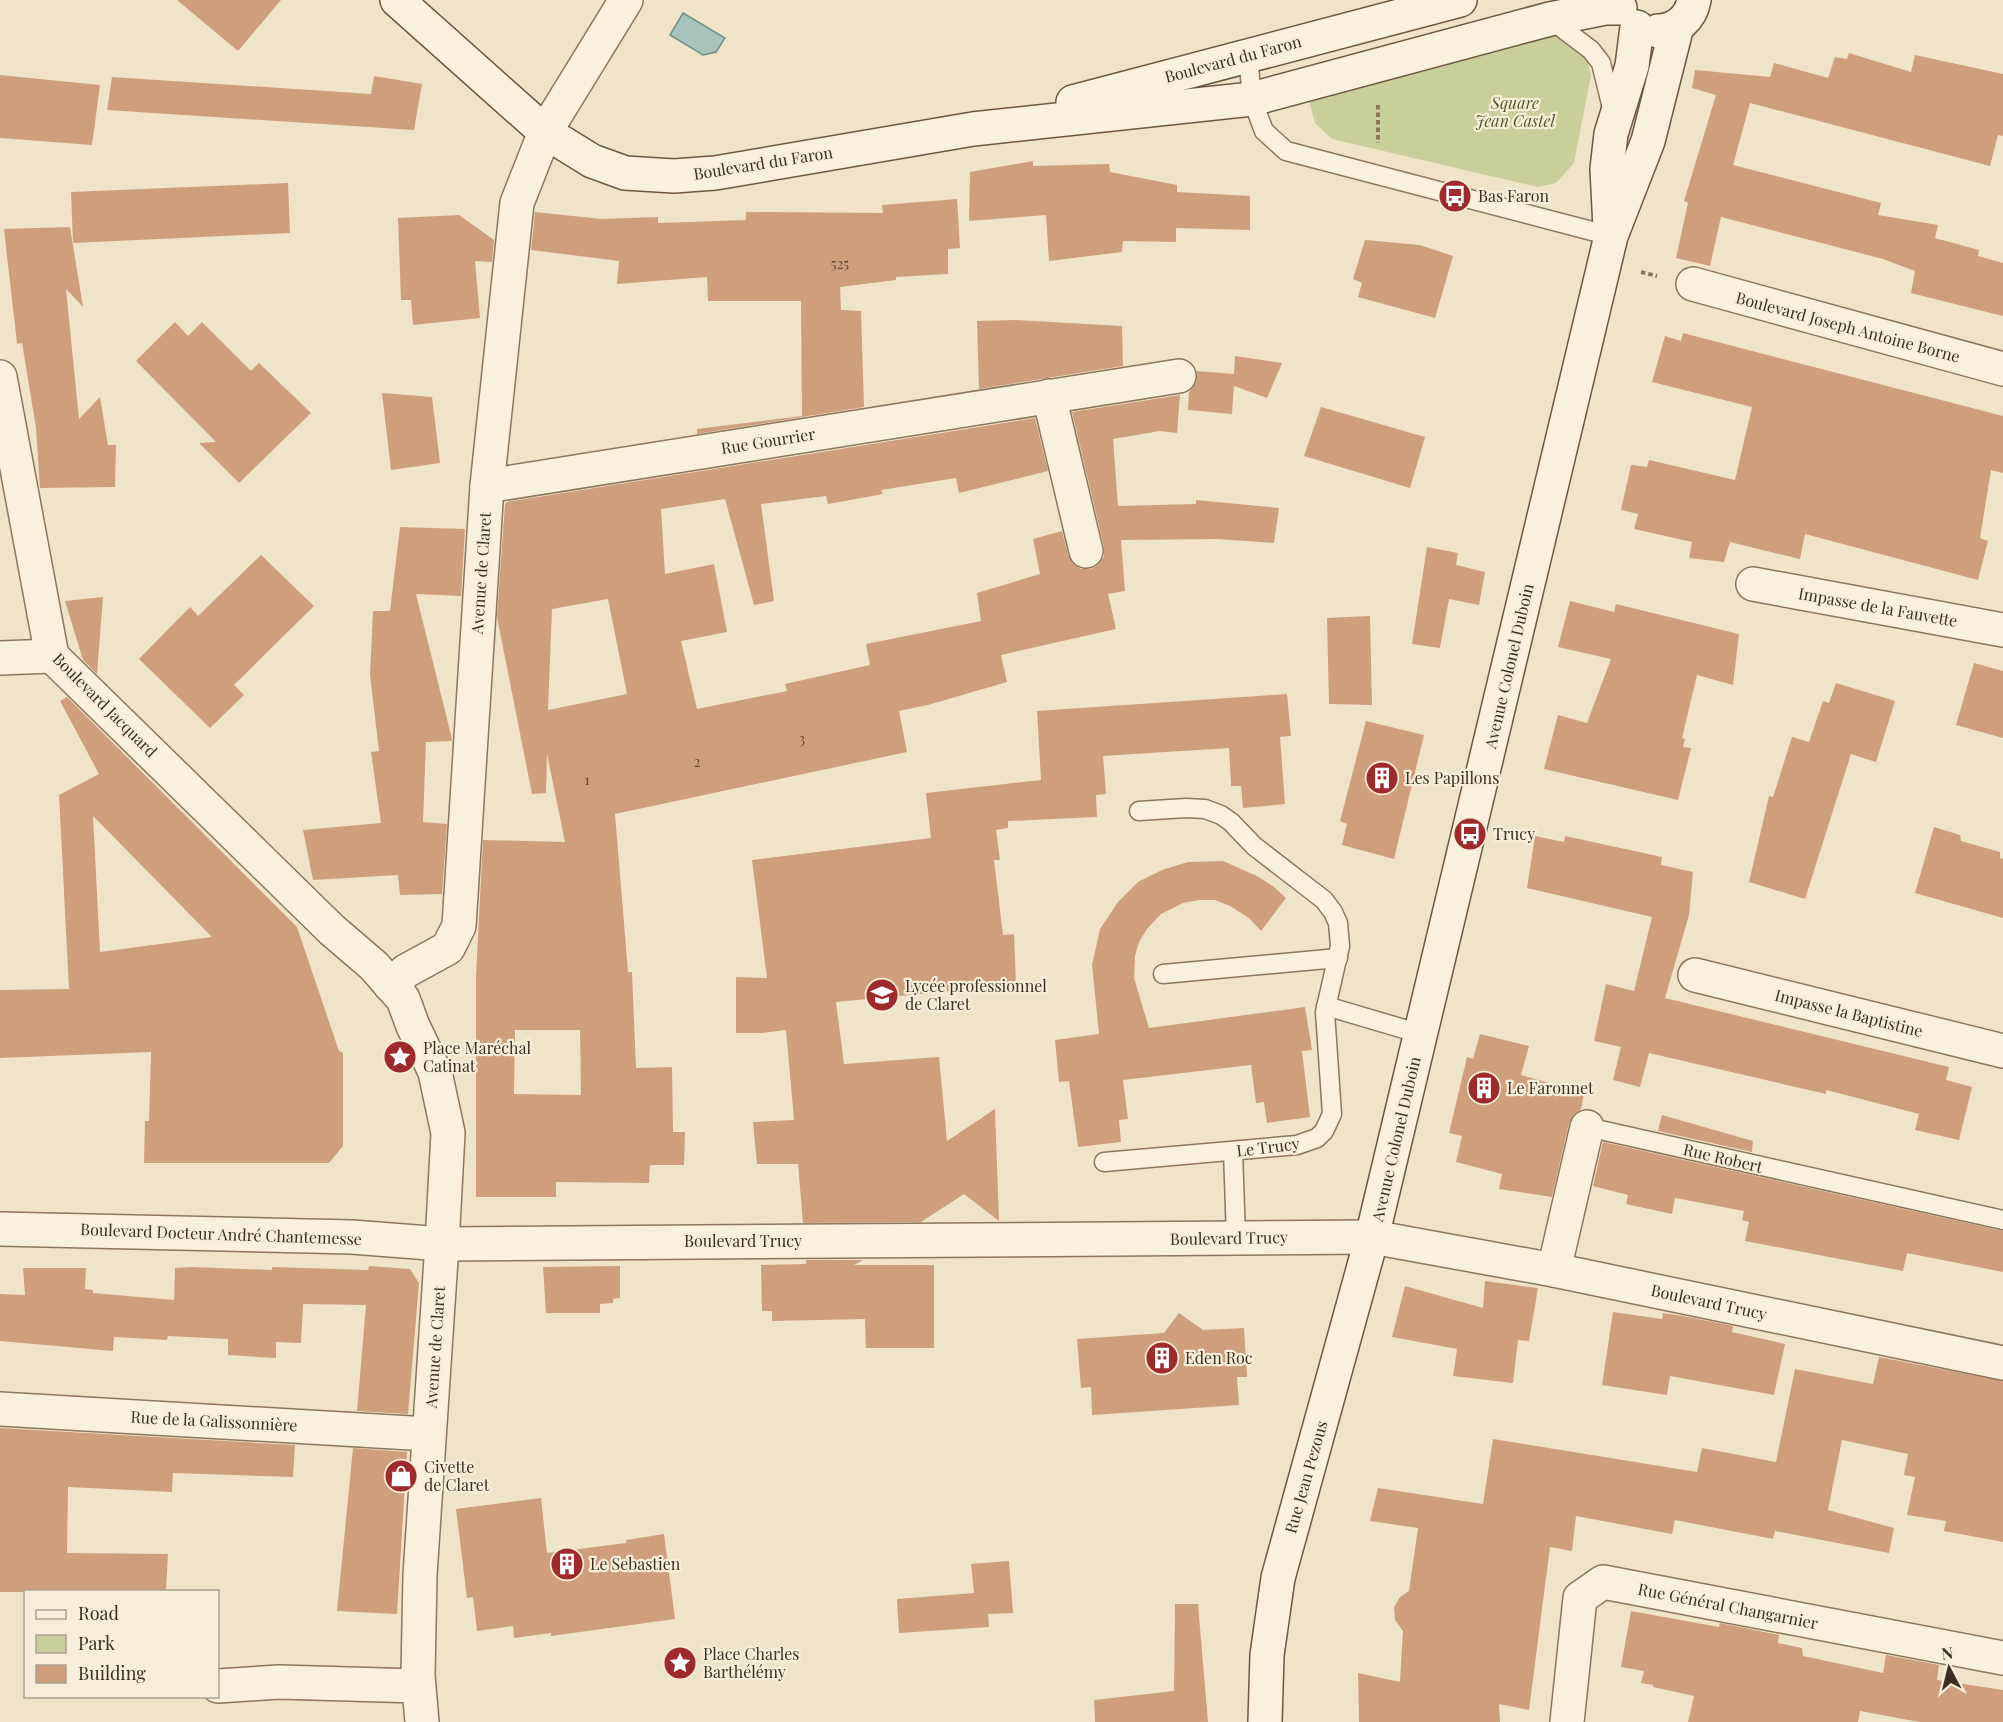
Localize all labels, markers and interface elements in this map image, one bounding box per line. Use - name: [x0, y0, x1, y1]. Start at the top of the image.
- street label: Boulevard du Faron: [1162, 30, 1304, 87]
- park label: Square Jean Castel: [1475, 92, 1555, 131]
- street label: Boulevard du Faron: [692, 141, 835, 184]
- bus stop icon: Bas Faron: [1437, 178, 1473, 214]
- place label: Bas Faron: [1478, 185, 1549, 206]
- house number: 525: [831, 254, 849, 273]
- street label: Boulevard Joseph Antoine Borne: [1734, 286, 1963, 367]
- street label: Rue Gourrier: [719, 423, 817, 458]
- street label: Avenue de Claret: [466, 511, 495, 636]
- street label: Avenue Colonel Duboin: [1479, 581, 1538, 751]
- street label: Impasse de la Fauvette: [1797, 582, 1959, 631]
- street label: Boulevard Jacquard: [49, 648, 162, 761]
- house number: 3: [799, 729, 805, 748]
- house number: 2: [694, 752, 701, 771]
- building icon: Les Papillons: [1364, 760, 1400, 796]
- place label: Les Papillons: [1405, 767, 1499, 788]
- house number: 1: [584, 770, 590, 789]
- bus stop icon: Trucy: [1452, 816, 1488, 852]
- place label: Trucy: [1493, 823, 1535, 844]
- place label: Lycée professionnel de Claret: [905, 975, 1047, 1014]
- school or university icon: Lycée professionnel de Claret: [864, 977, 900, 1013]
- street label: Impasse la Baptistine: [1773, 984, 1925, 1041]
- place label: Place Maréchal Catinat: [423, 1037, 531, 1076]
- place icon: Place Maréchal Catinat: [382, 1039, 418, 1075]
- street label: Avenue Colonel Duboin: [1366, 1054, 1425, 1224]
- building icon: Le Faronnet: [1466, 1070, 1502, 1106]
- place label: Le Faronnet: [1507, 1077, 1594, 1098]
- street label: Le Trucy: [1235, 1132, 1301, 1161]
- street label: Rue Robert: [1681, 1138, 1765, 1177]
- street label: Boulevard Docteur André Chantemesse: [80, 1218, 362, 1249]
- street label: Boulevard Trucy: [1170, 1226, 1288, 1249]
- street label: Boulevard Trucy: [684, 1230, 802, 1251]
- street label: Boulevard Trucy: [1649, 1279, 1769, 1324]
- street label: Avenue de Claret: [420, 1285, 449, 1410]
- building icon: Eden Roc: [1144, 1340, 1180, 1376]
- place label: Eden Roc: [1185, 1347, 1253, 1368]
- street label: Rue de la Galissonnière: [130, 1406, 298, 1435]
- street label: Rue Jean Pezous: [1279, 1418, 1332, 1536]
- place label: Civette de Claret: [424, 1456, 490, 1495]
- shop icon: Civette de Claret: [383, 1458, 419, 1494]
- building icon: Le Sebastien: [549, 1546, 585, 1582]
- place label: Le Sebastien: [590, 1553, 681, 1574]
- street label: Rue Général Changarnier: [1636, 1578, 1820, 1633]
- legend: [24, 1590, 219, 1698]
- text: Road: [78, 1601, 119, 1625]
- text: Park: [78, 1631, 115, 1655]
- north arrow: [1919, 1638, 1979, 1698]
- text: N: [1940, 1641, 1955, 1664]
- place label: Place Charles Barthélémy: [703, 1643, 799, 1682]
- place icon: Place Charles Barthélémy: [662, 1645, 698, 1681]
- text: Building: [78, 1661, 146, 1685]

